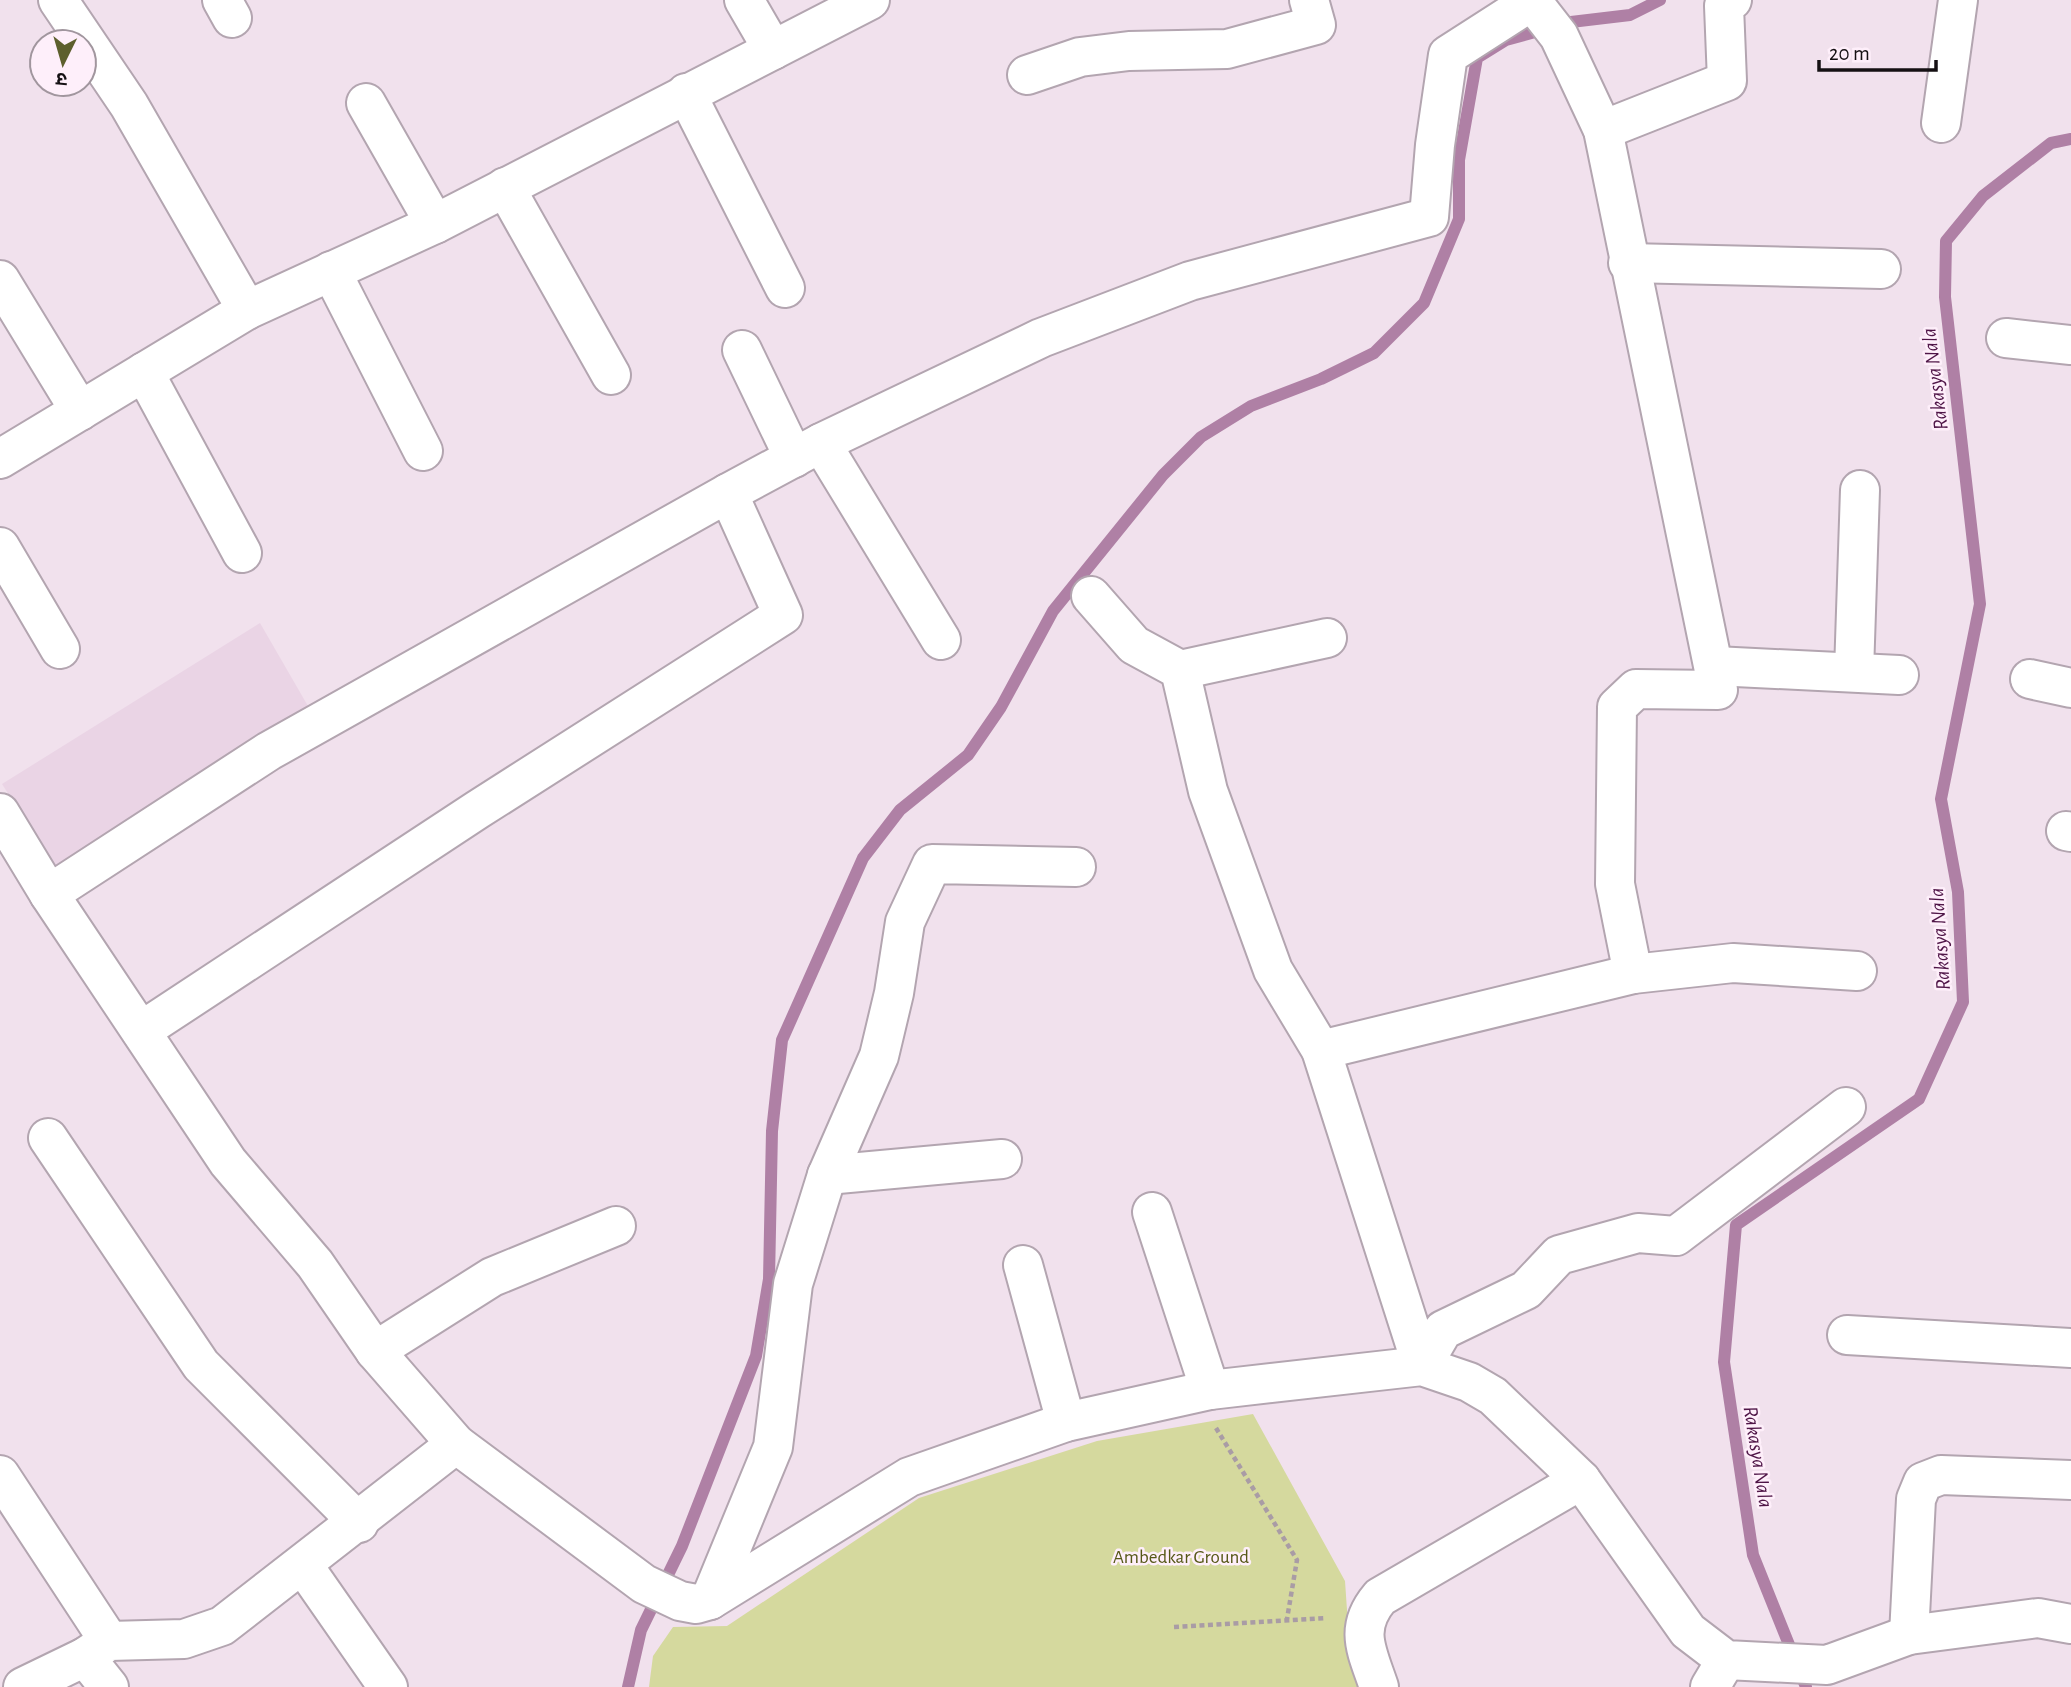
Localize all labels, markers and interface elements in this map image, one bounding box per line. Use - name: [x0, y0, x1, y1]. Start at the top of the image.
- north arrow: [28, 28, 98, 98]
- scale bar: [1819, 28, 1936, 72]
- text: 20 m: [1829, 43, 1870, 64]
- text: उ: [54, 68, 68, 88]
- water label: Rakasya Nala: [1918, 327, 1952, 431]
- water label: Rakasya Nala: [1926, 887, 1954, 991]
- water label: Rakasya Nala: [1740, 1405, 1776, 1509]
- park label: Ambedkar Ground: [1113, 1548, 1249, 1567]

